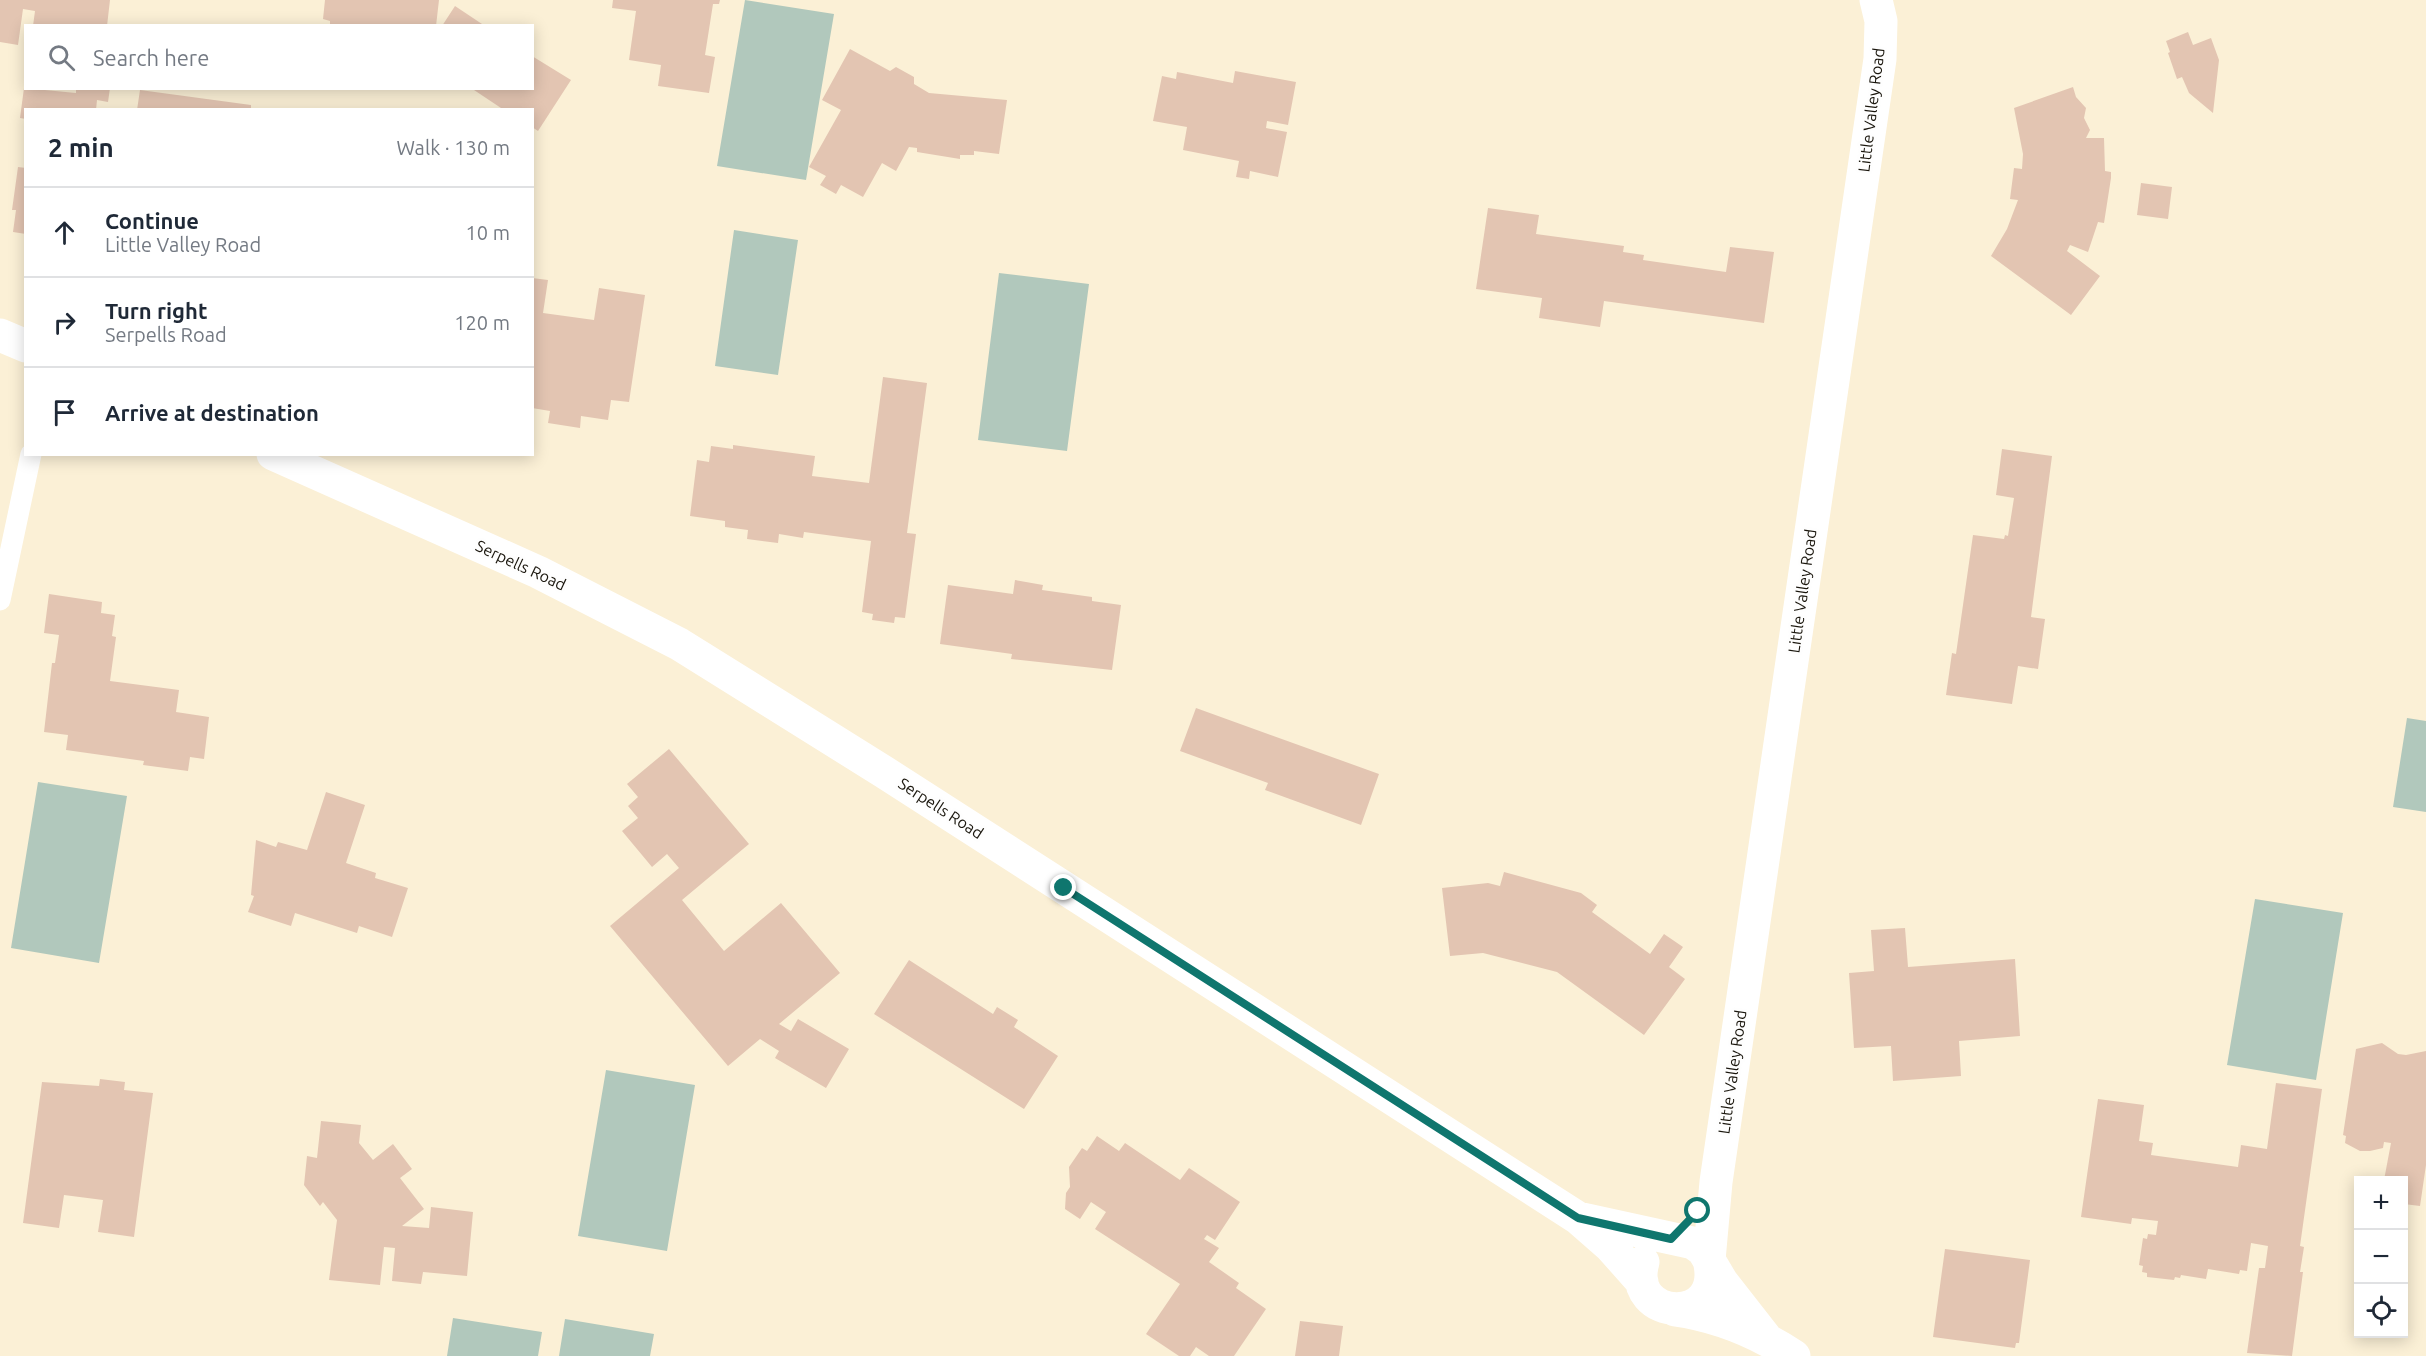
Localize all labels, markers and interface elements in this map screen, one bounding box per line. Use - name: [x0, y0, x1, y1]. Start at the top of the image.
- search box: [24, 24, 534, 90]
- icon: search: [45, 41, 78, 74]
- text: Search here: [93, 45, 209, 70]
- street label: Little Valley Road: [1854, 47, 1888, 173]
- text: 2 min: [48, 133, 114, 162]
- text: Walk · 130 m: [397, 136, 510, 159]
- text: Continue: [105, 208, 199, 233]
- icon: ahead: [48, 216, 81, 249]
- text: 10 m: [466, 221, 510, 244]
- text: Little Valley Road: [105, 233, 261, 256]
- text: Turn right: [105, 298, 207, 323]
- icon: right: [48, 306, 81, 339]
- text: 120 m: [454, 311, 510, 334]
- text: Serpells Road: [105, 323, 227, 346]
- icon: arrive: [48, 396, 81, 429]
- text: Arrive at destination: [105, 400, 319, 425]
- street label: Little Valley Road: [1784, 528, 1820, 654]
- street label: Serpells Road: [473, 536, 569, 594]
- street label: Serpells Road: [895, 774, 987, 842]
- route end: [1050, 874, 1076, 900]
- street label: Little Valley Road: [1714, 1009, 1750, 1135]
- map controls: [2354, 1176, 2408, 1338]
- button: +: [2354, 1176, 2408, 1230]
- route start: [1684, 1197, 1710, 1223]
- button: −: [2354, 1230, 2408, 1284]
- button: locate: [2354, 1284, 2408, 1338]

